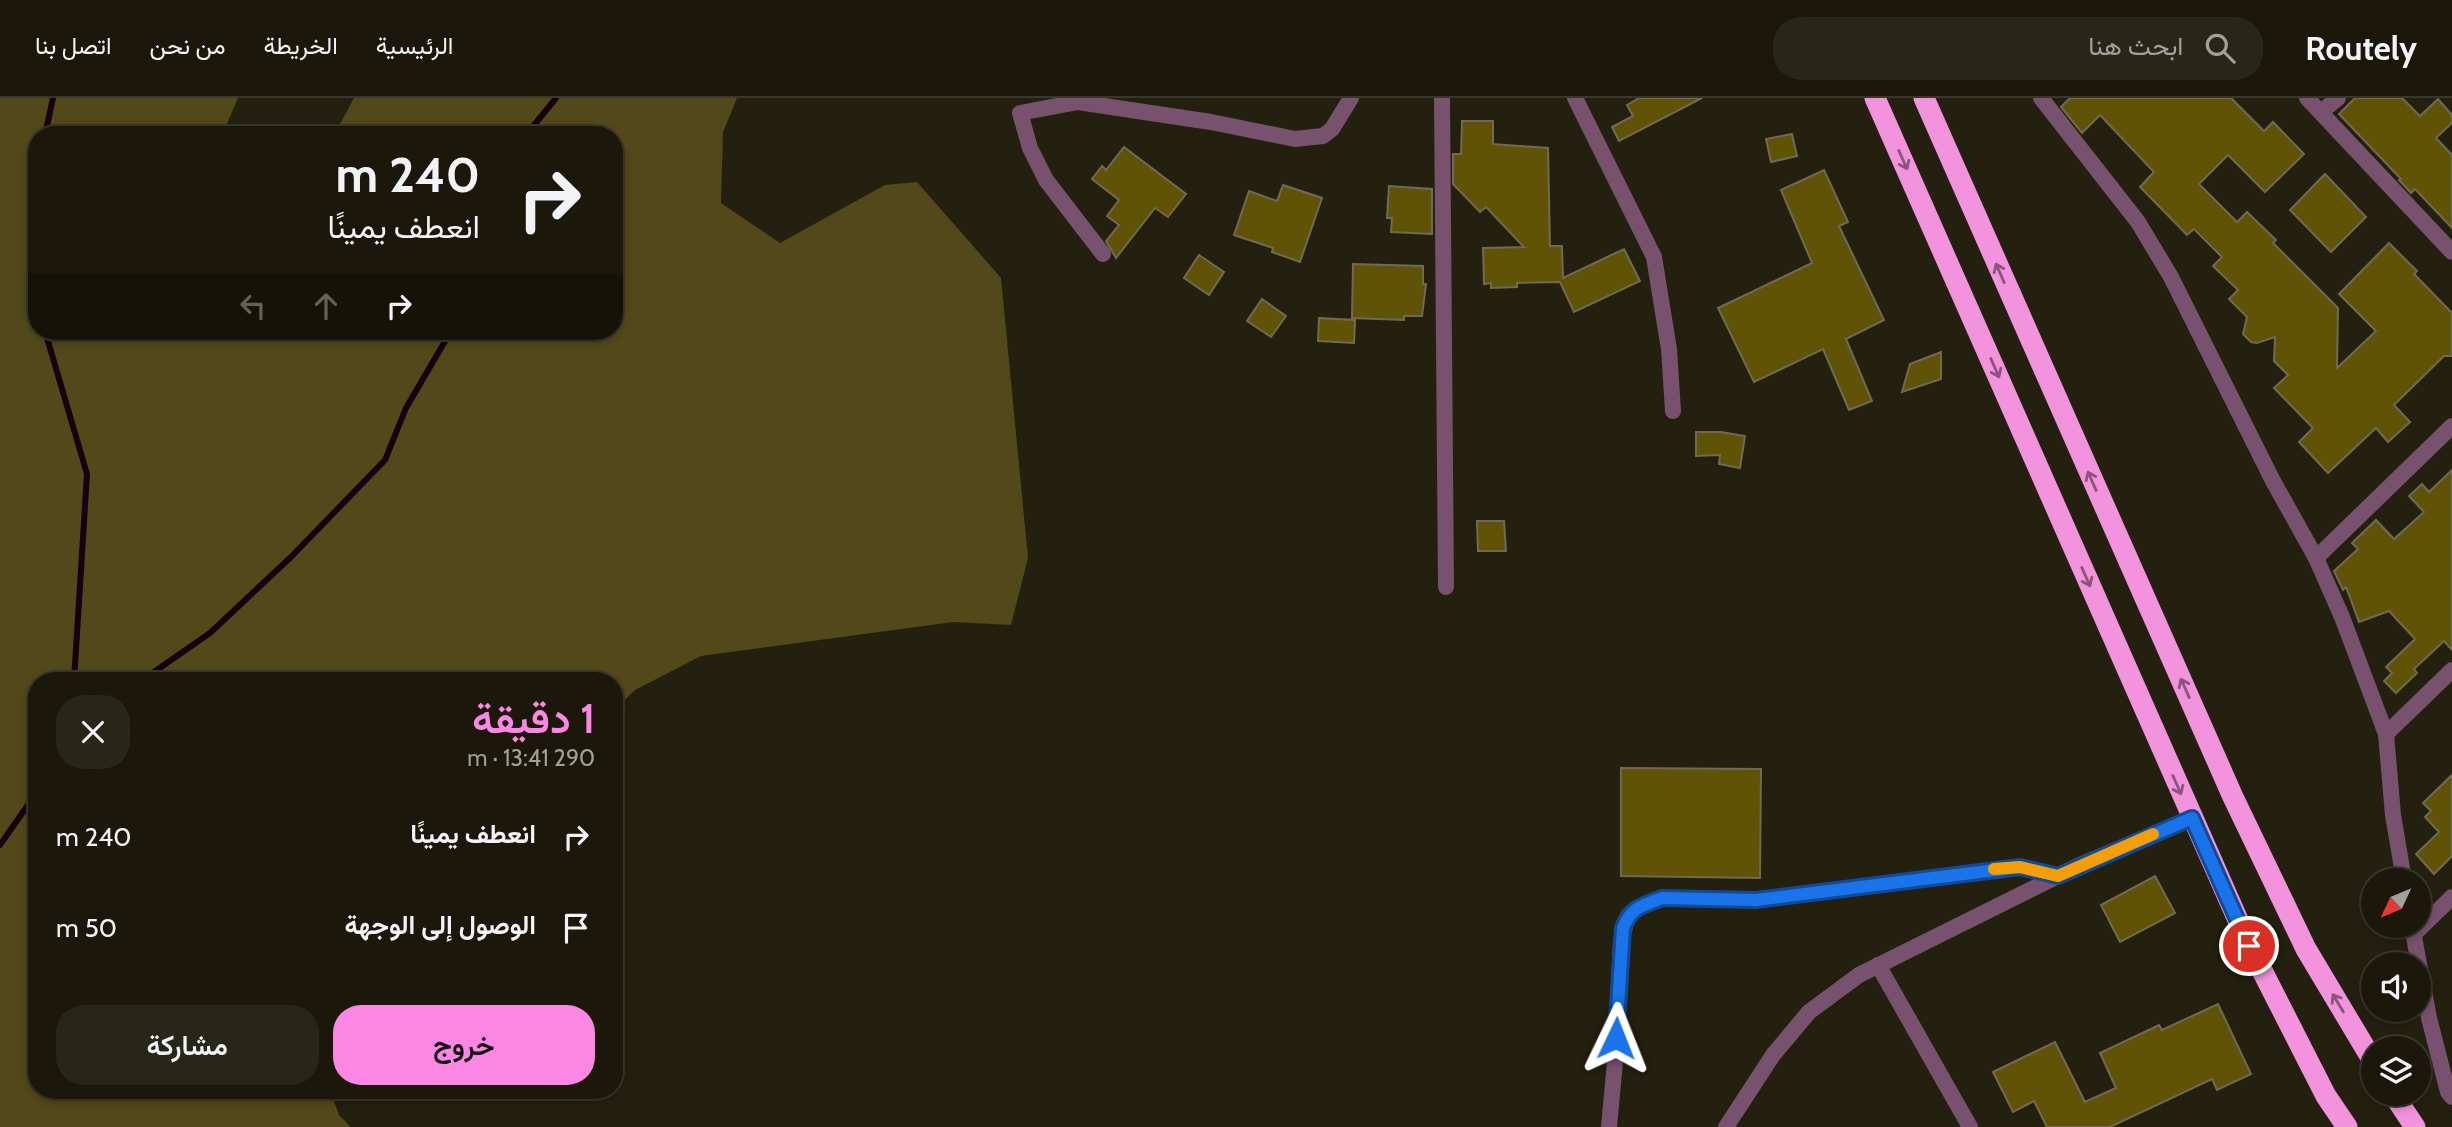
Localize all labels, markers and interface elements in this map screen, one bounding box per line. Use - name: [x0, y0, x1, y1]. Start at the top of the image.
- search box: [1773, 17, 2263, 80]
- text: Routely: [2305, 28, 2417, 68]
- icon: search: [2201, 29, 2239, 67]
- text: ابحث هنا: [2088, 30, 2183, 62]
- text: اتصل بنا: [35, 31, 112, 60]
- text: من نحن: [150, 31, 226, 60]
- text: الخريطة: [264, 31, 338, 60]
- text: الرئيسية: [376, 31, 453, 60]
- text: 240 m: [335, 145, 480, 204]
- one-way arrow: [1897, 149, 1910, 170]
- icon: right: [504, 154, 595, 245]
- text: انعطف يمينًا: [328, 207, 480, 246]
- one-way arrow: [1993, 262, 2006, 284]
- icon: left: [234, 287, 272, 325]
- icon: ahead: [307, 287, 345, 325]
- icon: right: [380, 287, 418, 325]
- one-way arrow: [1989, 357, 2002, 378]
- one-way arrow: [2085, 470, 2098, 492]
- one-way arrow: [2080, 565, 2093, 587]
- one-way arrow: [2178, 678, 2191, 700]
- text: 1 دقيقة: [472, 692, 595, 744]
- button: close: [56, 695, 130, 769]
- text: 290 m · 13:41: [467, 744, 595, 772]
- one-way arrow: [2171, 774, 2184, 795]
- text: انعطف يمينًا: [410, 818, 536, 850]
- icon: right: [557, 818, 595, 856]
- text: 240 m: [56, 821, 131, 853]
- north arrow: [2361, 868, 2431, 938]
- map controls: [2361, 868, 2431, 1106]
- text: الوصول إلى الوجهة: [345, 909, 536, 941]
- icon: arrive: [557, 909, 595, 947]
- text: 50 m: [56, 912, 117, 944]
- pin: [2219, 916, 2279, 976]
- icon: arrive: [2230, 927, 2268, 965]
- button: sound: [2361, 952, 2431, 1022]
- one-way arrow: [2331, 993, 2345, 1013]
- position arrow: [1579, 1001, 1653, 1075]
- button: مشاركة: [56, 1005, 319, 1085]
- button: خروج: [333, 1005, 595, 1085]
- button: layers: [2361, 1036, 2431, 1106]

